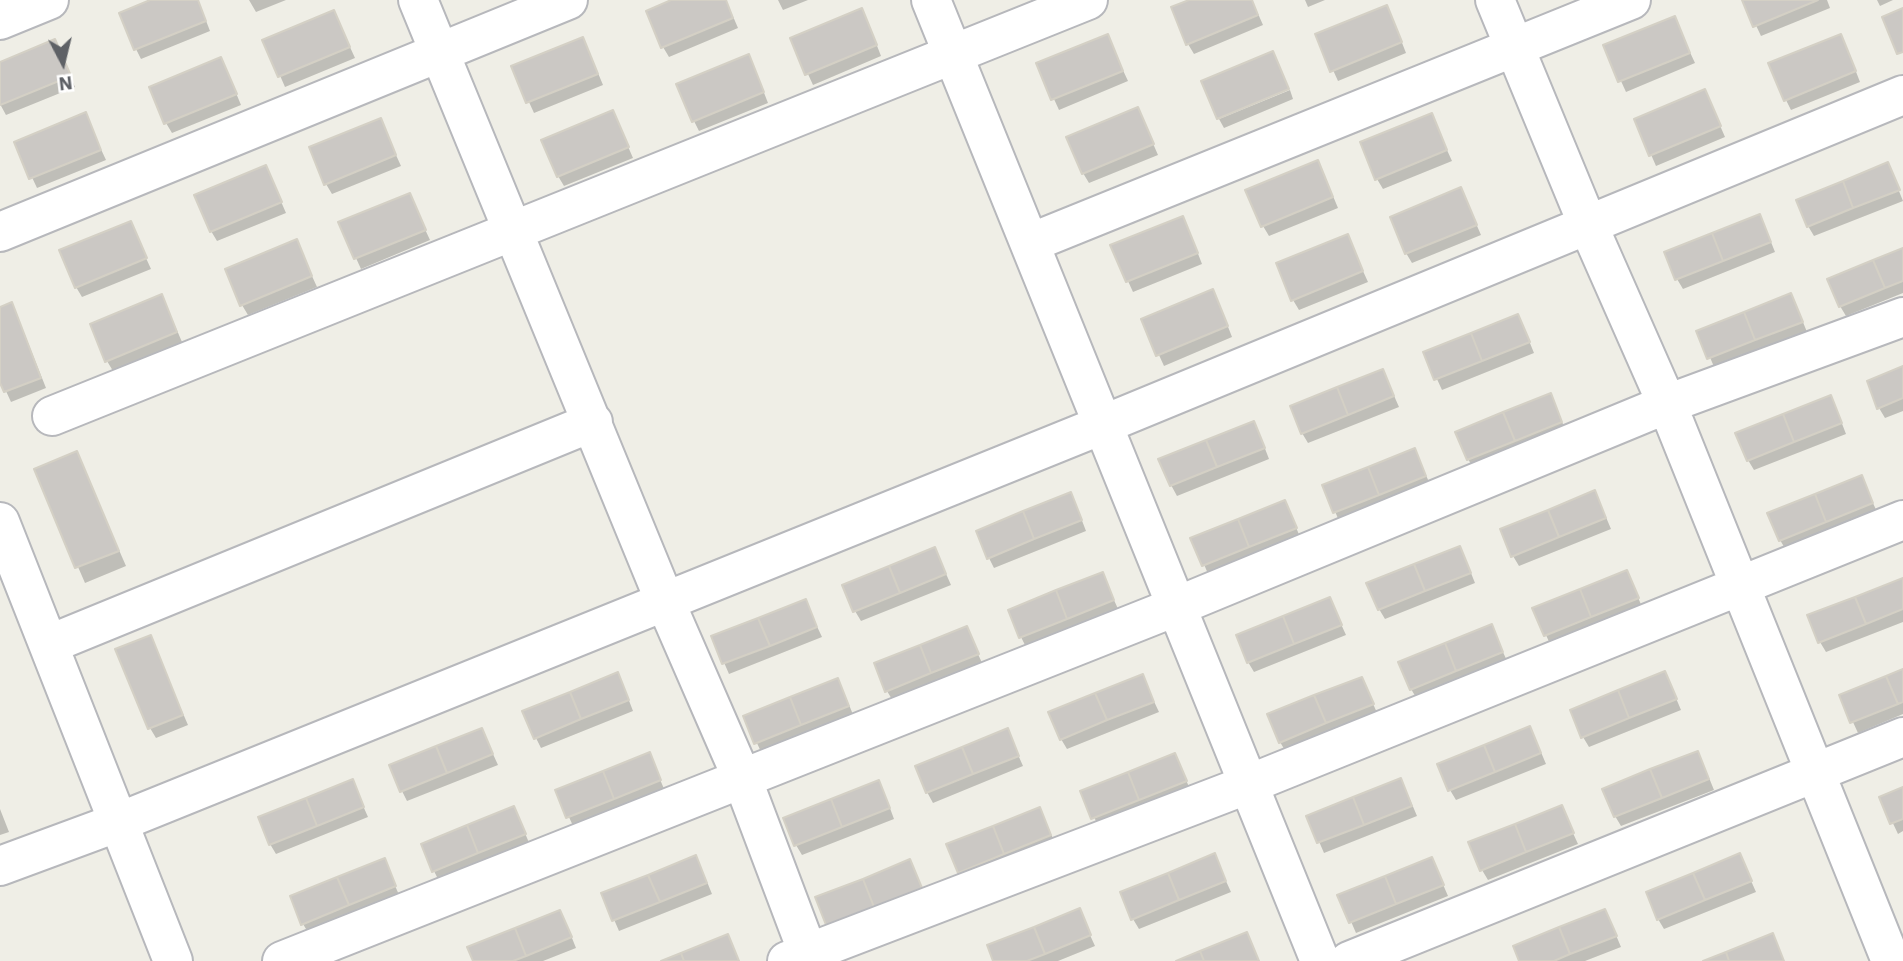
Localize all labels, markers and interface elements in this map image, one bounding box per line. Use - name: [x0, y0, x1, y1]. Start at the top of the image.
- north arrow: [28, 28, 98, 98]
- text: N: [57, 71, 74, 97]

